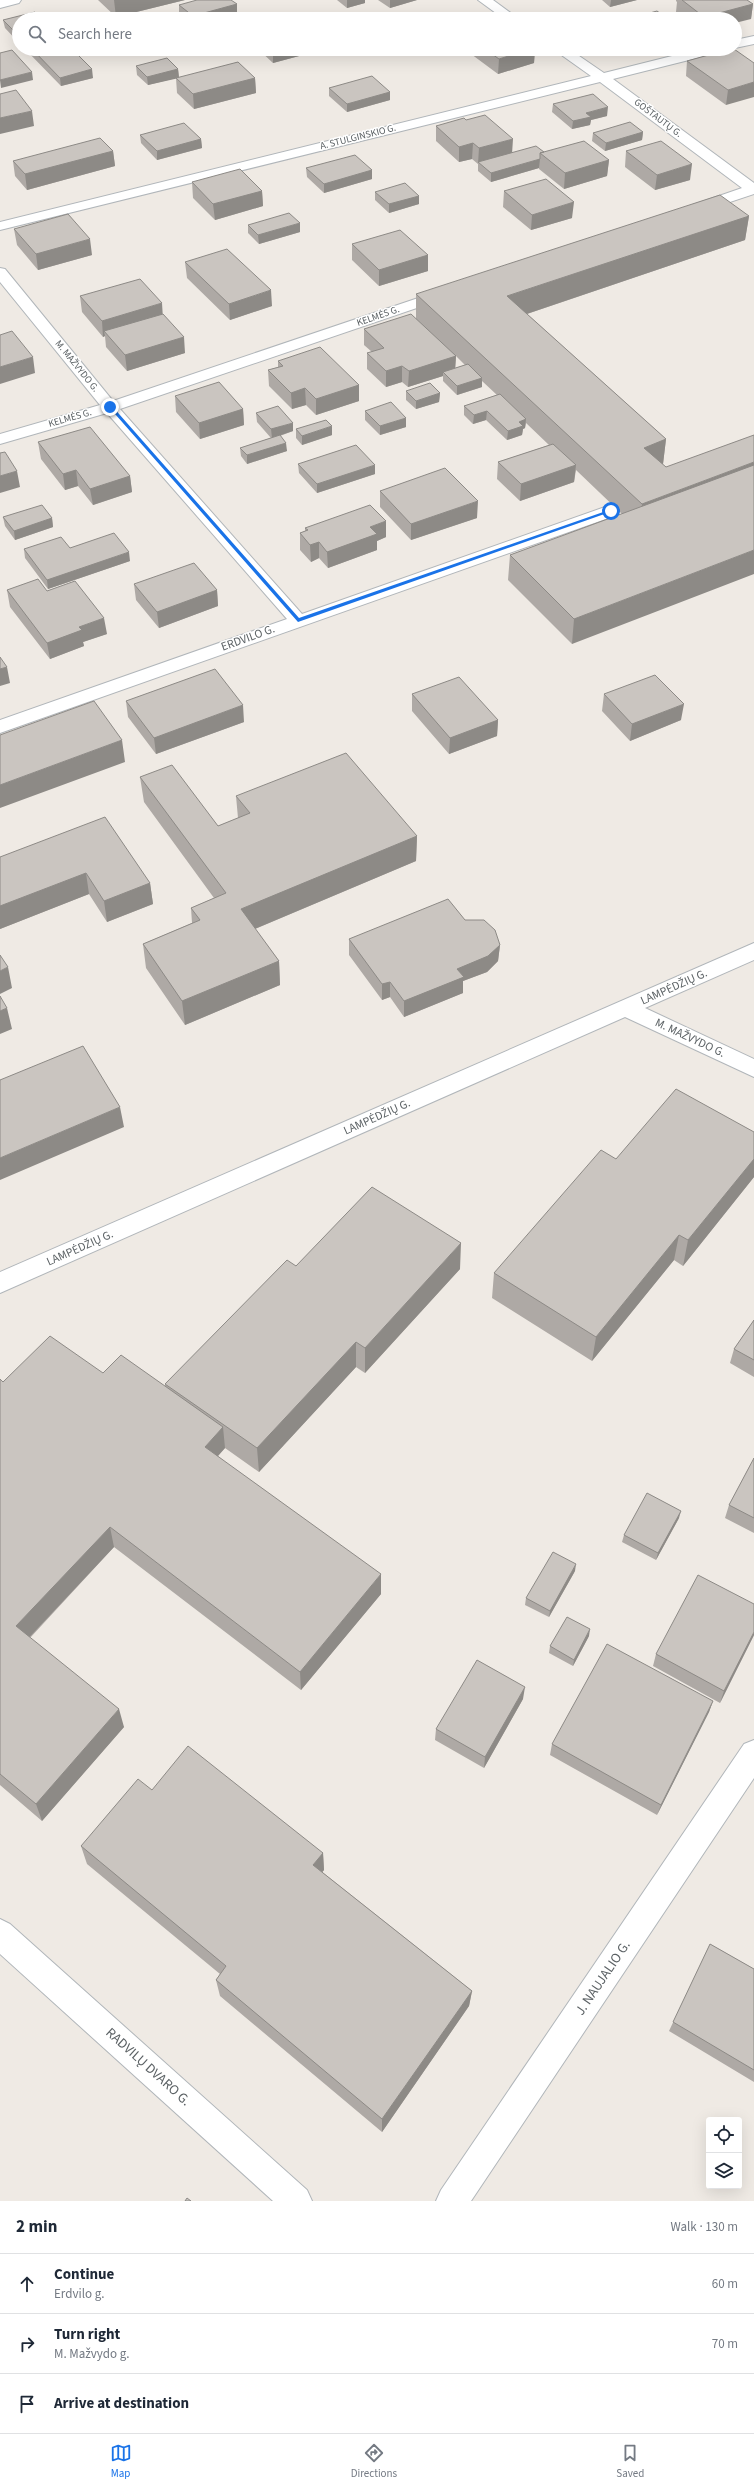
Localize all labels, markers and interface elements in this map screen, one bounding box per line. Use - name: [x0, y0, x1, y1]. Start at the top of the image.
- search box: [12, 12, 742, 56]
- icon: search: [26, 23, 48, 45]
- text: Search here: [58, 24, 132, 45]
- street label: GOŠTAUTŲ G.: [631, 95, 685, 141]
- street label: A. STULGINSKIO G.: [319, 121, 397, 153]
- street label: KELMĖS G.: [355, 302, 401, 330]
- street label: M. MAŽVYDO G.: [52, 337, 102, 395]
- route end: [101, 398, 119, 416]
- street label: KELMĖS G.: [47, 405, 93, 431]
- route start: [602, 502, 620, 520]
- street label: ERDVILO G.: [219, 620, 277, 656]
- street label: LAMPĖDŽIŲ G.: [638, 965, 710, 1009]
- street label: M. MAŽVYDO G.: [652, 1014, 728, 1062]
- street label: LAMPĖDŽIŲ G.: [341, 1095, 413, 1139]
- street label: LAMPĖDŽIŲ G.: [44, 1226, 116, 1270]
- street label: J. NAUJALIO G.: [571, 1937, 635, 2019]
- street label: RADVILŲ DVARO G.: [101, 2023, 195, 2111]
- map controls: [706, 2117, 742, 2189]
- button: locate: [706, 2117, 742, 2153]
- button: layers: [706, 2153, 742, 2189]
- text: 2 min: [16, 2215, 57, 2239]
- text: Walk · 130 m: [670, 2218, 738, 2236]
- text: Continue: [54, 2264, 114, 2285]
- icon: ahead: [16, 2273, 38, 2295]
- text: 60 m: [712, 2275, 738, 2293]
- text: Erdvilo g.: [54, 2285, 104, 2303]
- text: Turn right: [54, 2324, 120, 2345]
- icon: right: [16, 2333, 38, 2355]
- text: 70 m: [712, 2335, 738, 2353]
- text: M. Mažvydo g.: [54, 2345, 130, 2363]
- icon: arrive: [16, 2393, 38, 2415]
- text: Arrive at destination: [54, 2393, 189, 2414]
- tab: Map: [110, 2442, 132, 2481]
- tab: Directions: [351, 2442, 397, 2481]
- tab: Saved: [616, 2442, 644, 2481]

